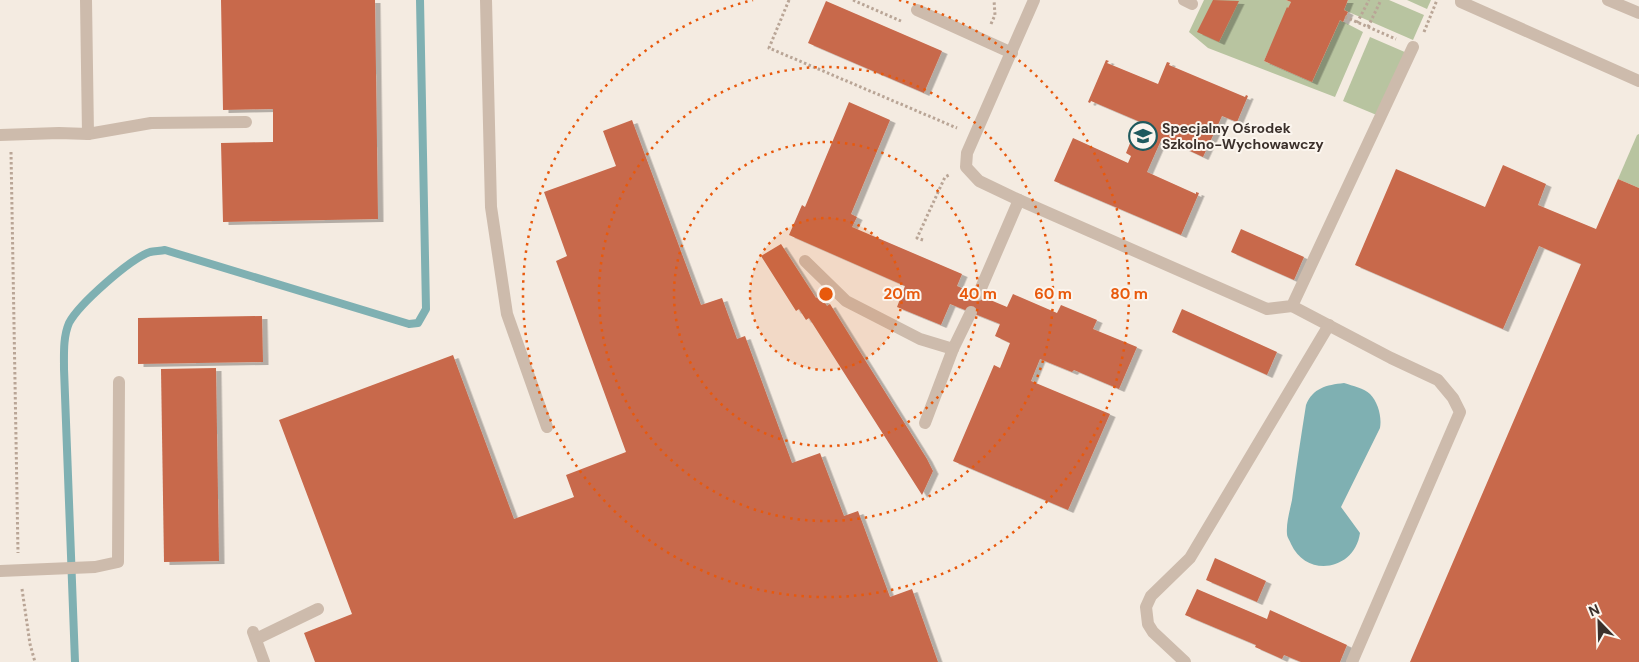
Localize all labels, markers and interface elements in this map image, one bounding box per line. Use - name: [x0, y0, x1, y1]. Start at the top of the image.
- place label: Specjalny Ośrodek Szkolno-Wychowawczy: [1162, 119, 1324, 153]
- school or university icon: Specjalny Ośrodek Szkolno-Wychowawczy: [1128, 121, 1158, 151]
- text: 20 m: [884, 284, 920, 304]
- text: 40 m: [959, 284, 997, 304]
- text: 60 m: [1034, 284, 1072, 304]
- text: 80 m: [1110, 284, 1148, 304]
- centre of rings: [817, 285, 835, 303]
- north arrow: [1574, 597, 1624, 647]
- text: N: [1586, 600, 1602, 620]

